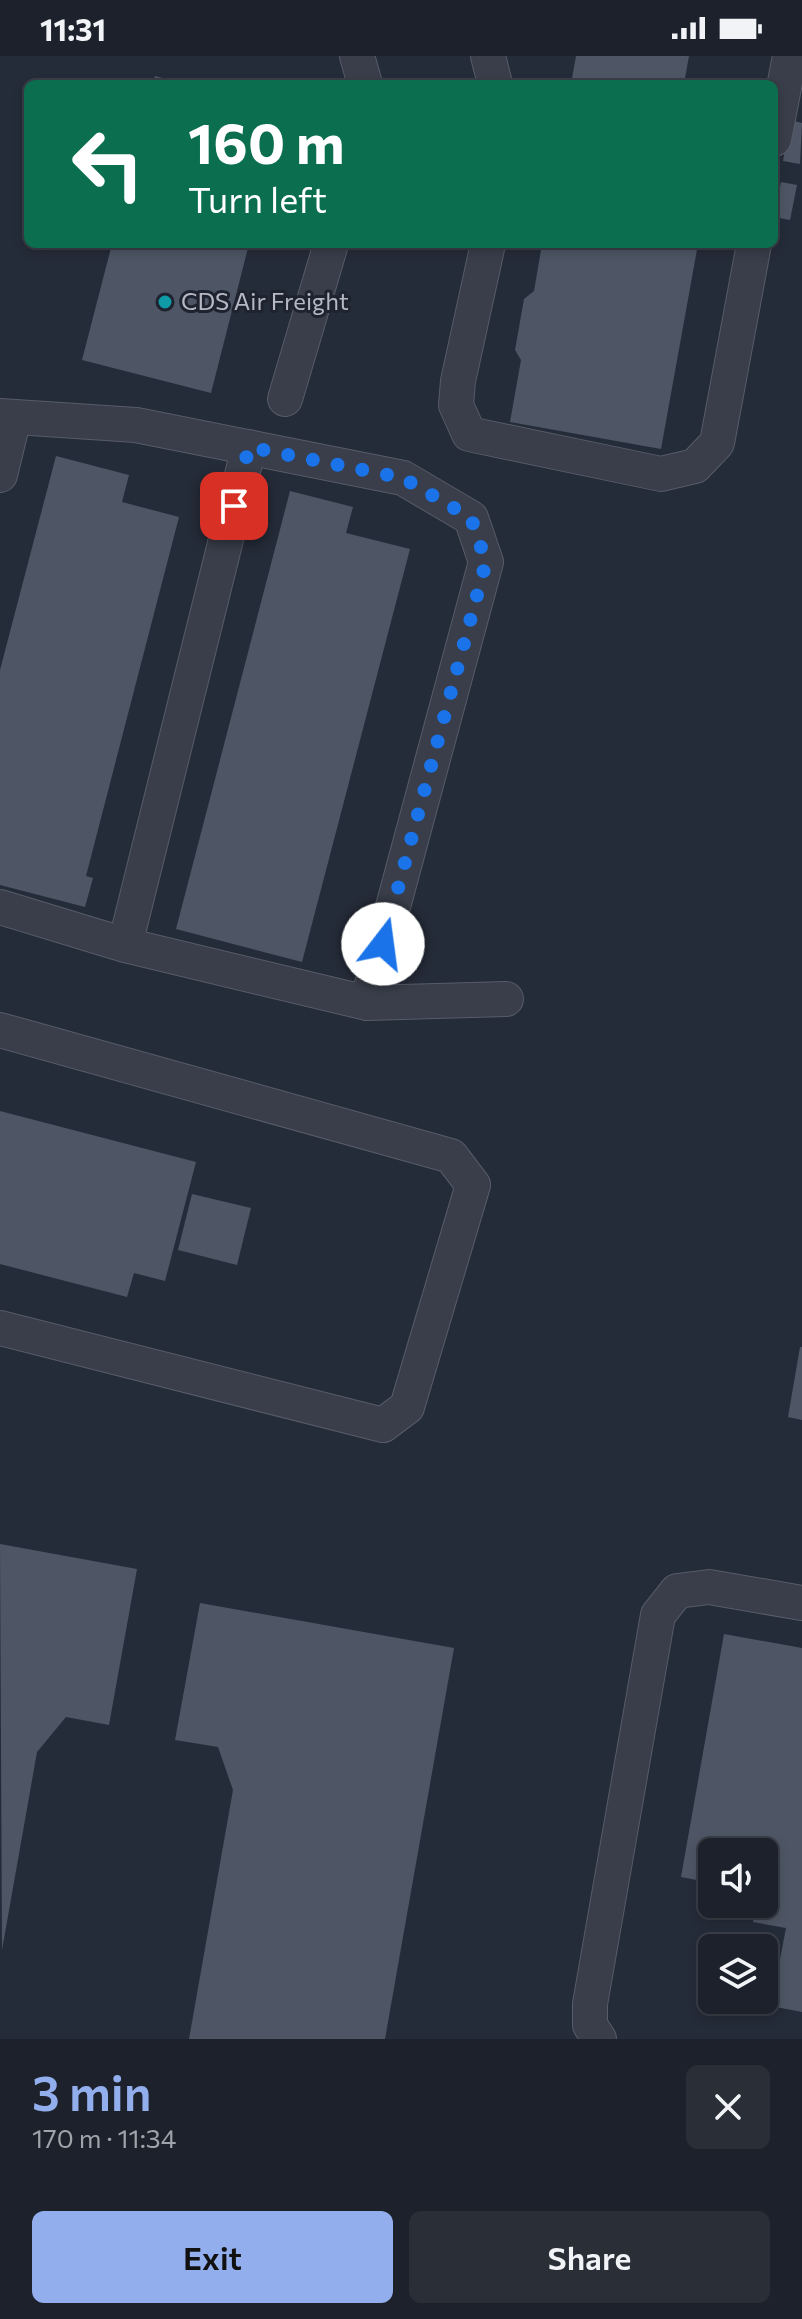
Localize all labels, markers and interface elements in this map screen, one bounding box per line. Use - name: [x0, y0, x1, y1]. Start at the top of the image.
- text: 11:31: [40, 10, 106, 47]
- text: 160 m: [188, 107, 345, 176]
- icon: left: [56, 112, 160, 216]
- text: Turn left: [188, 176, 327, 220]
- place label: CDS Air Freight: [181, 286, 349, 315]
- marker: CDS Air Freight: [156, 293, 174, 311]
- pin: [200, 472, 268, 540]
- icon: arrive: [212, 484, 256, 528]
- position arrow: [341, 902, 425, 986]
- map controls: [698, 1838, 778, 2014]
- button: sound: [698, 1838, 778, 1918]
- button: layers: [698, 1934, 778, 2014]
- text: 3 min: [32, 2062, 152, 2121]
- button: close: [686, 2065, 770, 2149]
- text: 170 m · 11:34: [32, 2122, 176, 2153]
- button: Exit: [32, 2211, 393, 2303]
- button: Share: [409, 2211, 770, 2303]

